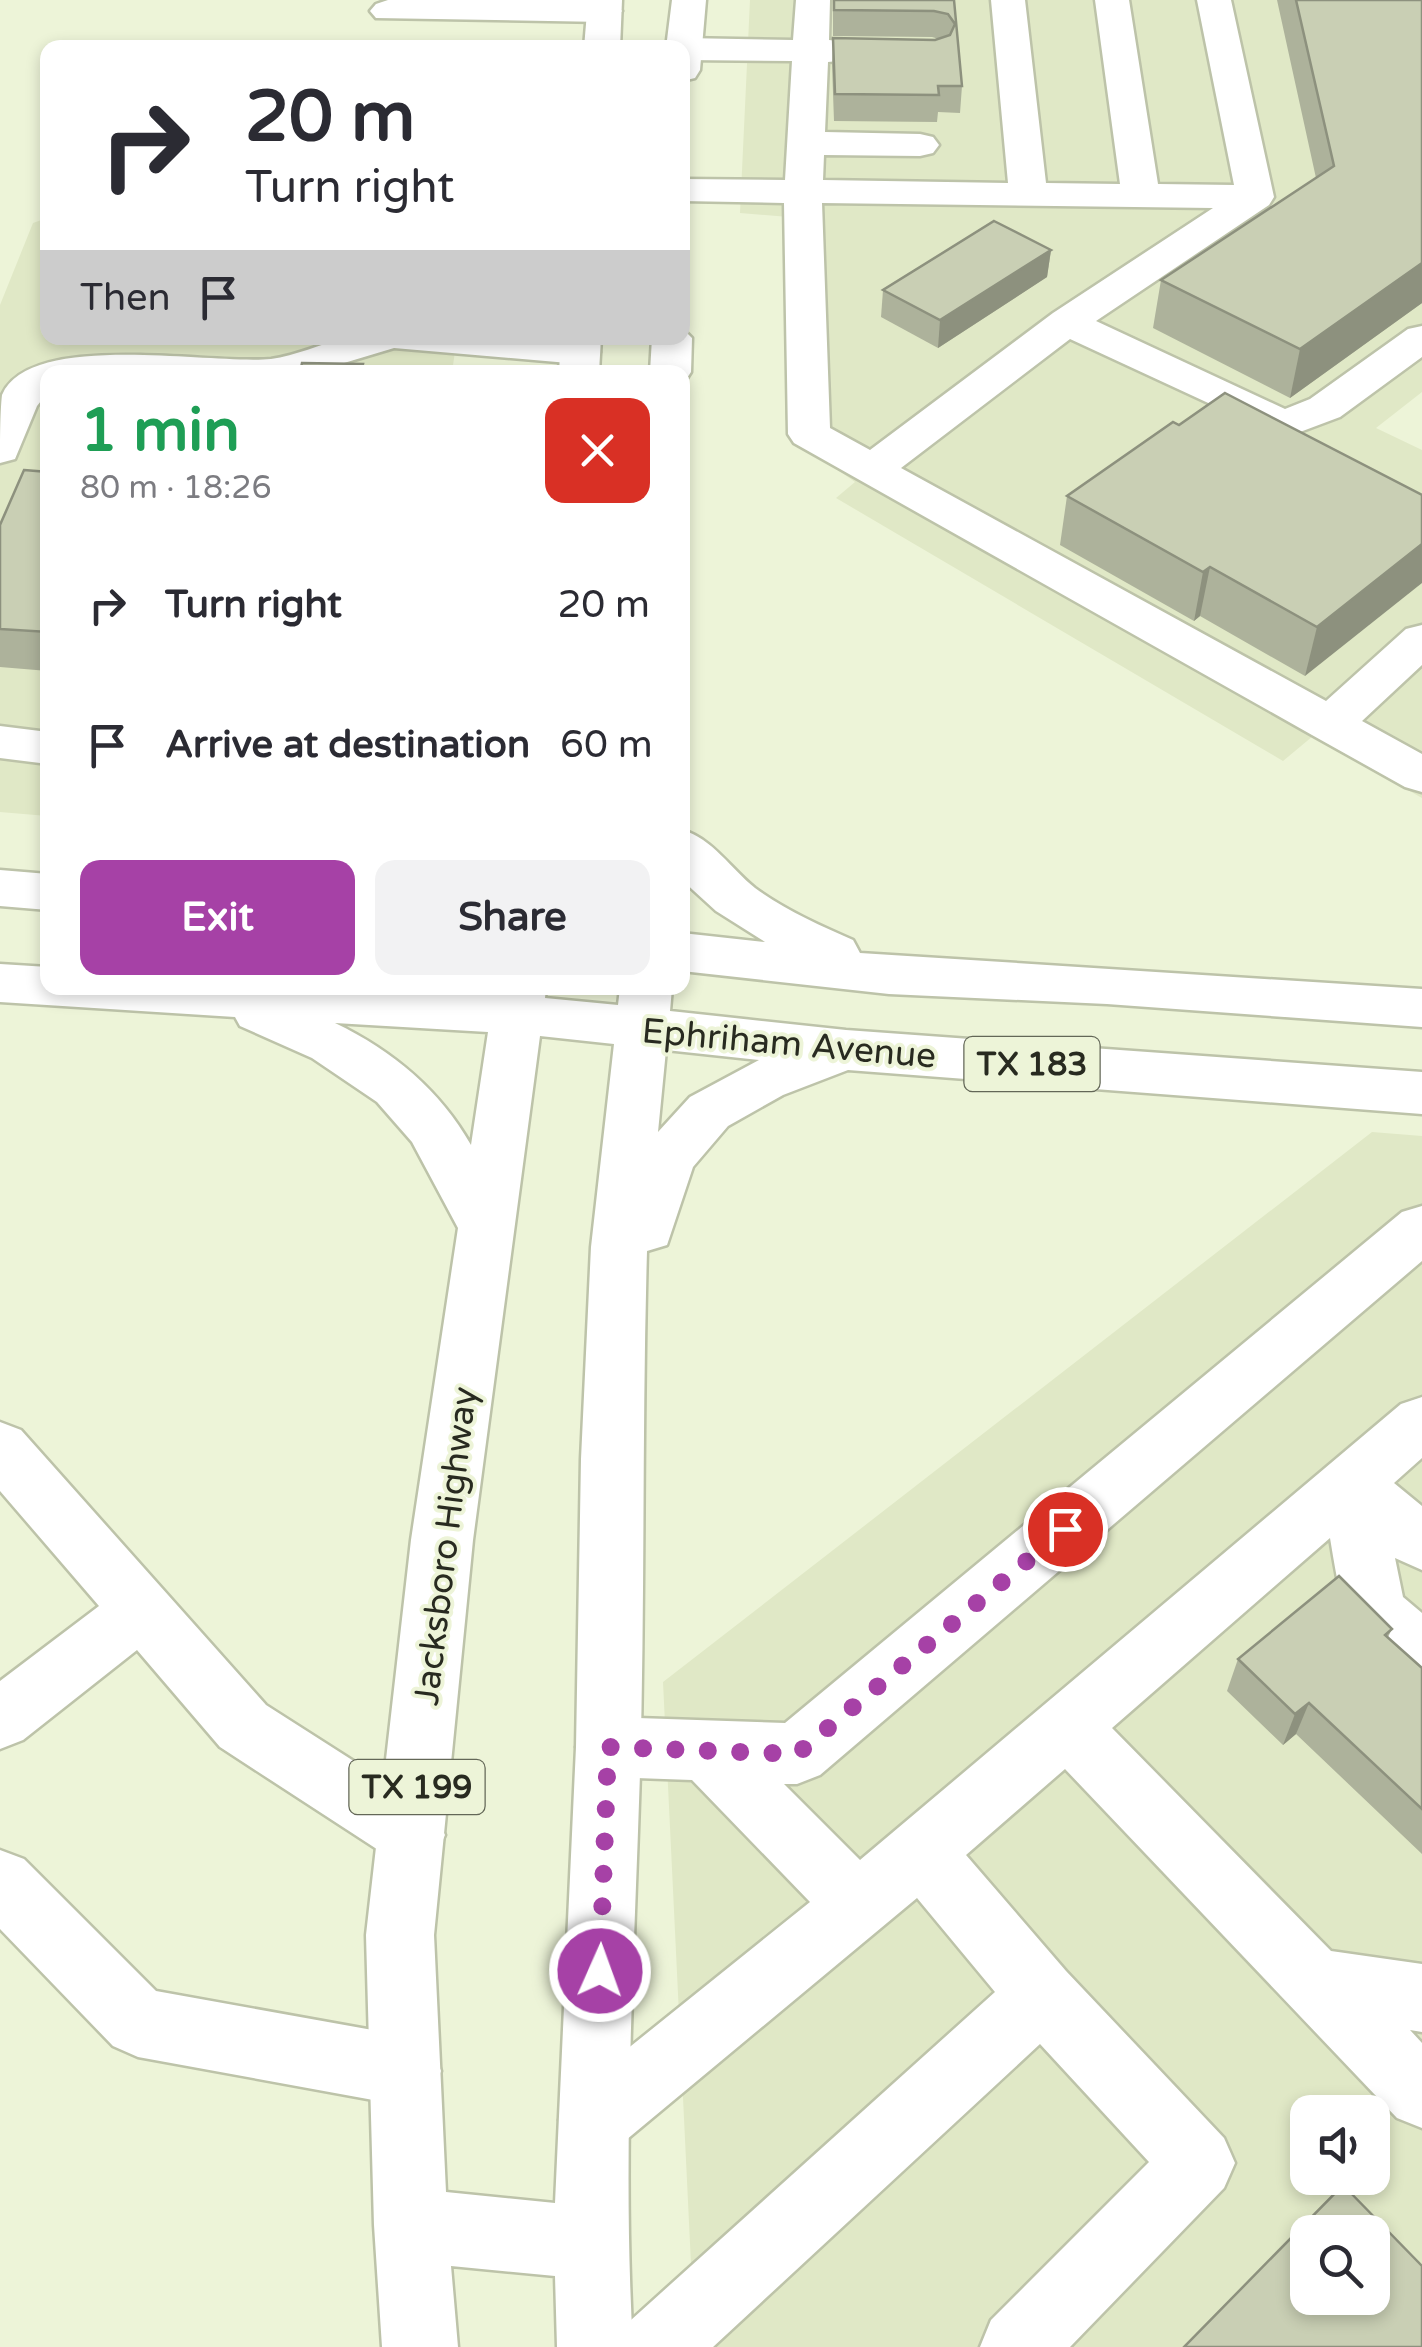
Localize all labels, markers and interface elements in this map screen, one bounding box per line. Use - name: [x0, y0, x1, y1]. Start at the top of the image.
- text: 20 m: [245, 76, 415, 160]
- icon: right: [80, 80, 210, 210]
- text: Turn right: [245, 161, 454, 215]
- icon: arrive: [191, 270, 246, 325]
- text: Then: [80, 275, 171, 321]
- text: 1 min: [80, 395, 240, 467]
- button: close: [545, 398, 650, 503]
- text: 80 m · 18:26: [80, 469, 272, 507]
- icon: right: [80, 578, 135, 633]
- text: Turn right: [165, 582, 342, 628]
- text: 20 m: [558, 582, 650, 628]
- icon: arrive: [80, 718, 135, 773]
- text: Arrive at destination: [165, 722, 530, 768]
- text: 60 m: [560, 722, 653, 768]
- button: Exit: [80, 860, 355, 975]
- button: Share: [375, 860, 650, 975]
- street label: Ephriham Avenue: [640, 1010, 938, 1078]
- road number: TX 183: [964, 1037, 1100, 1091]
- street label: Jacksboro Highway: [406, 1385, 486, 1708]
- pin: [1023, 1487, 1108, 1572]
- icon: arrive: [1038, 1502, 1093, 1557]
- road number: TX 199: [350, 1760, 484, 1814]
- position arrow: [548, 1919, 652, 2023]
- map controls: [1290, 2095, 1390, 2315]
- button: sound: [1290, 2095, 1390, 2195]
- button: search: [1290, 2215, 1390, 2315]

